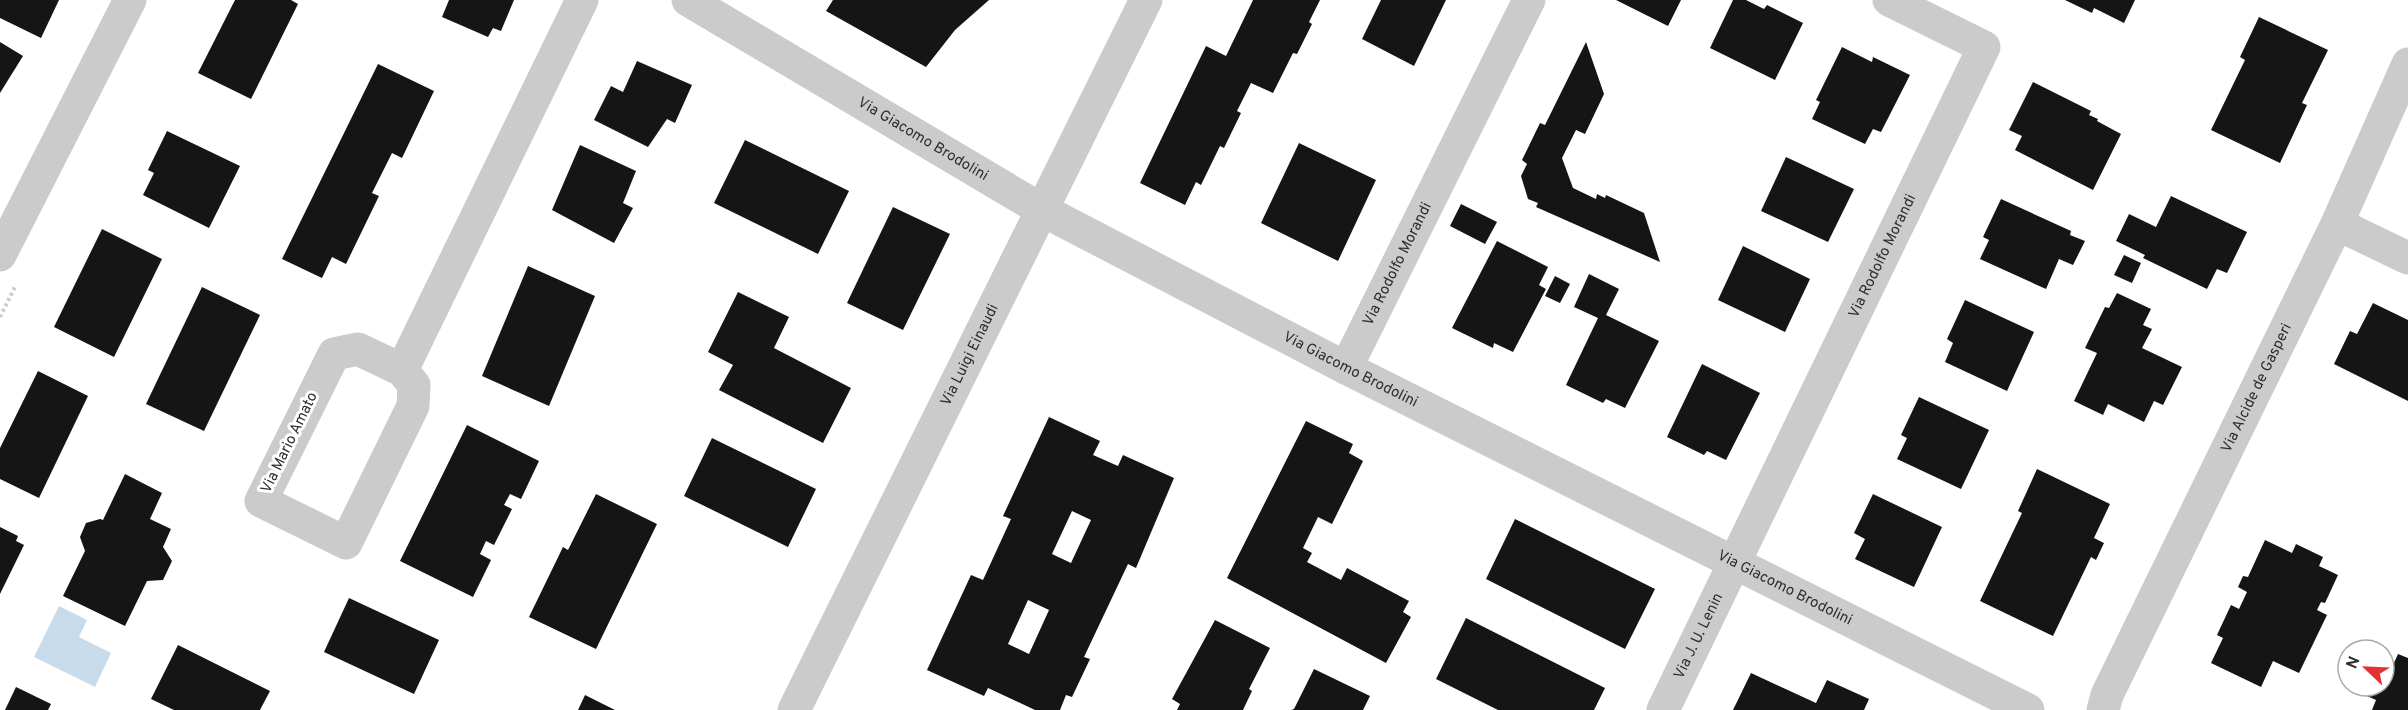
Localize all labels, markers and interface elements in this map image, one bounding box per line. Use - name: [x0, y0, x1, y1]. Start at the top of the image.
- street label: Via Giacomo Brodolini: [854, 93, 992, 185]
- street label: Via Rodolfo Morandi: [1845, 191, 1921, 321]
- street label: Via Rodolfo Morandi: [1359, 199, 1436, 329]
- street label: Via Luigi Einaudi: [937, 301, 1003, 409]
- street label: Via Alcide de Gasperi: [2217, 320, 2296, 456]
- street label: Via Giacomo Brodolini: [1280, 327, 1421, 412]
- street label: Via Mario Amato: [257, 389, 323, 497]
- street label: Via Giacomo Brodolini: [1714, 546, 1855, 630]
- street label: Via J. U. Lenin: [1670, 590, 1728, 682]
- north arrow: [2336, 638, 2396, 698]
- text: N: [2343, 654, 2365, 672]

